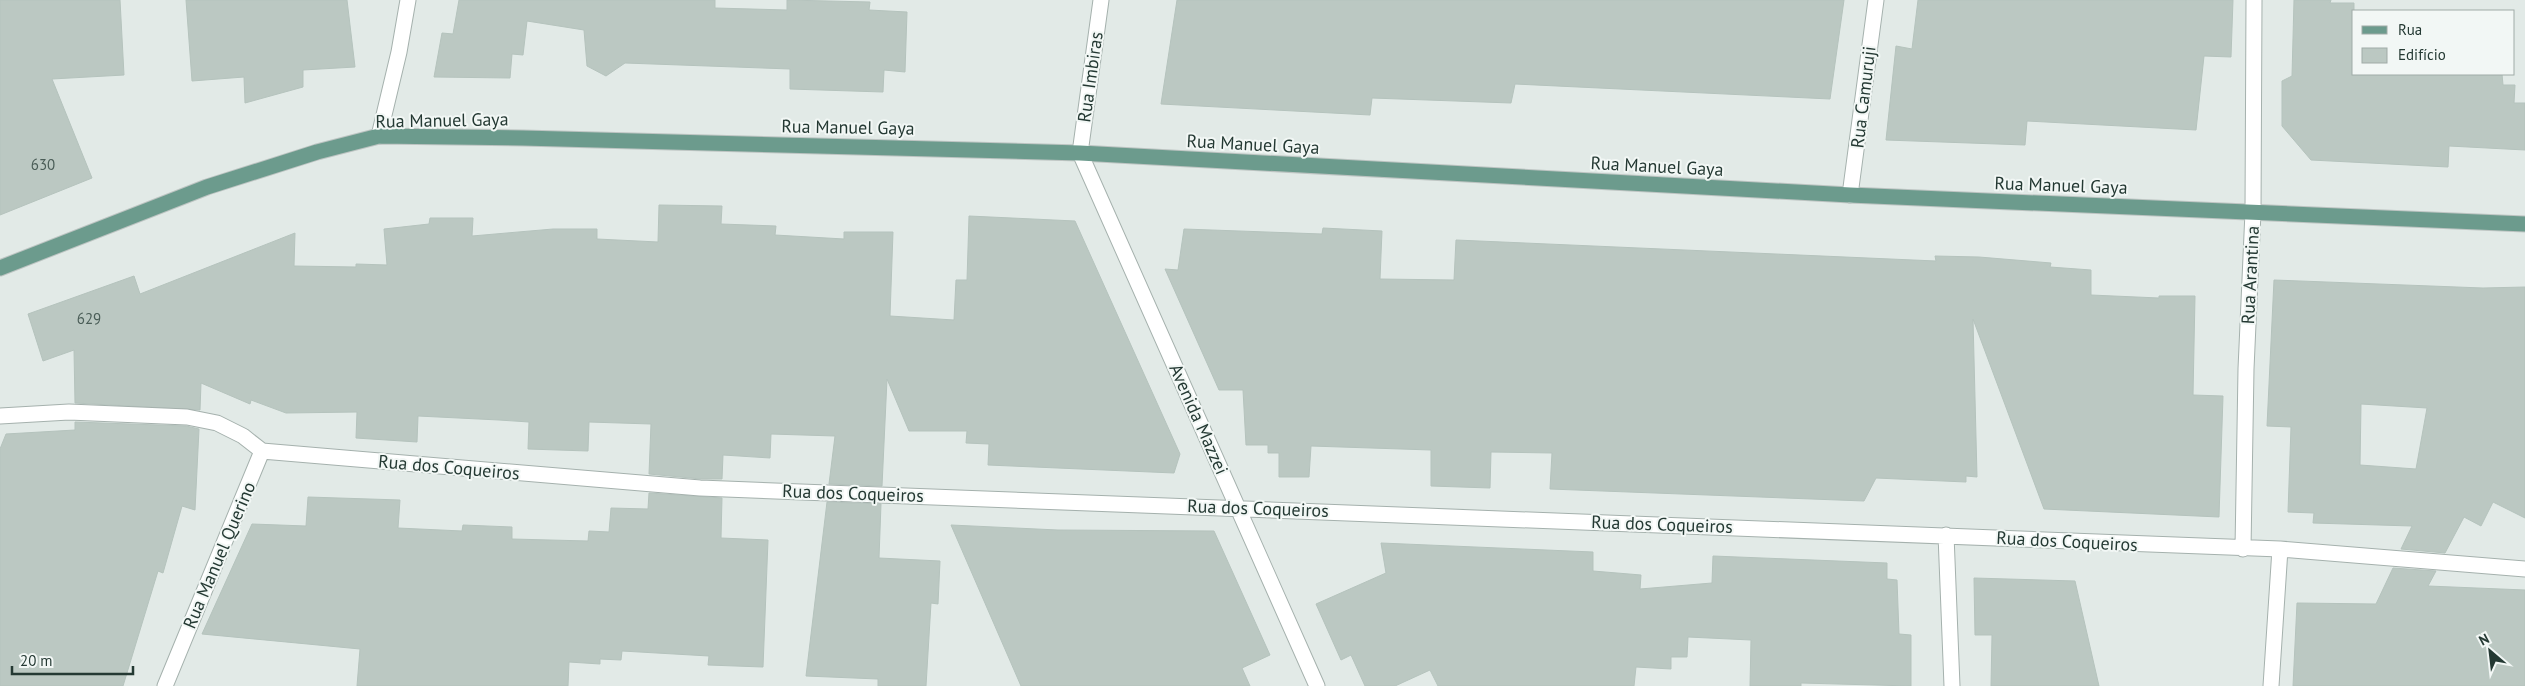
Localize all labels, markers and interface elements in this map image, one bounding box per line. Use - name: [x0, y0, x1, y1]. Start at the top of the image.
- legend: [2352, 10, 2515, 75]
- text: Rua: [2398, 20, 2422, 39]
- street label: Rua Imbiras: [1072, 30, 1108, 124]
- street label: Rua Camuruji: [1845, 45, 1881, 149]
- text: Edifício: [2398, 45, 2446, 64]
- street label: Rua Manuel Gaya: [375, 107, 509, 133]
- street label: Rua Manuel Gaya: [781, 114, 915, 140]
- street label: Rua Manuel Gaya: [1186, 129, 1320, 159]
- street label: Rua Manuel Gaya: [1590, 151, 1724, 181]
- house number: 630: [31, 155, 55, 174]
- street label: Rua Manuel Gaya: [1994, 171, 2128, 199]
- street label: Rua Arantina: [2236, 225, 2264, 325]
- house number: 629: [77, 309, 101, 328]
- street label: Avenida Mazzei: [1164, 360, 1234, 478]
- street label: Rua dos Coqueiros: [377, 449, 521, 485]
- street label: Rua Manuel Querino: [178, 478, 260, 632]
- street label: Rua dos Coqueiros: [782, 479, 924, 507]
- street label: Rua dos Coqueiros: [1187, 494, 1329, 522]
- street label: Rua dos Coqueiros: [1591, 510, 1733, 538]
- street label: Rua dos Coqueiros: [1996, 526, 2138, 556]
- north arrow: [2465, 626, 2515, 676]
- text: N: [2476, 629, 2492, 650]
- scale bar: [12, 644, 134, 676]
- text: 20 m: [20, 651, 53, 670]

